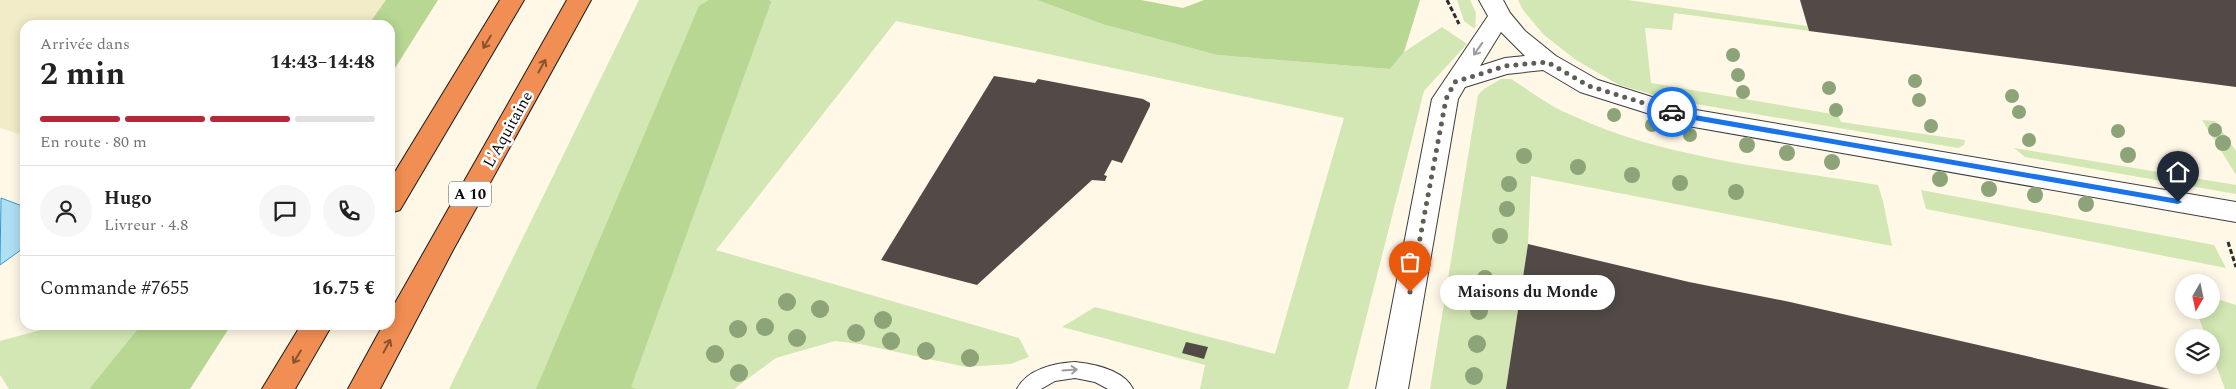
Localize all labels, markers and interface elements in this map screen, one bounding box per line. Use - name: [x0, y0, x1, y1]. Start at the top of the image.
- text: Arrivée dans: [40, 32, 130, 56]
- one-way arrow: [481, 34, 491, 48]
- one-way arrow: [1473, 42, 1483, 56]
- text: 14:43–14:48: [270, 48, 375, 77]
- text: 2 min: [40, 50, 125, 99]
- one-way arrow: [538, 59, 547, 74]
- street label: L'Aquitaine: [477, 87, 539, 172]
- courier: [1647, 87, 1697, 137]
- icon: car: [1658, 98, 1686, 126]
- text: En route · 80 m: [40, 130, 147, 154]
- pin: [2157, 151, 2199, 202]
- icon: home: [2164, 158, 2192, 186]
- road number: A 10: [449, 182, 491, 206]
- text: Hugo: [104, 184, 152, 213]
- button: person: [40, 185, 92, 237]
- button: chat: [259, 185, 311, 237]
- button: phone: [323, 185, 375, 237]
- text: Livreur · 4.8: [104, 213, 188, 237]
- pin: [1389, 241, 1431, 292]
- icon: bag: [1396, 248, 1424, 276]
- text: Commande #7655: [40, 274, 189, 303]
- text: 16.75 €: [312, 274, 375, 303]
- callout: Maisons du Monde: [1440, 274, 1615, 310]
- north arrow: [2175, 274, 2220, 319]
- map controls: [2175, 274, 2220, 374]
- text: Maisons du Monde: [1457, 280, 1598, 304]
- button: layers: [2175, 329, 2220, 374]
- one-way arrow: [383, 339, 392, 354]
- one-way arrow: [292, 350, 302, 364]
- one-way arrow: [1062, 366, 1078, 375]

